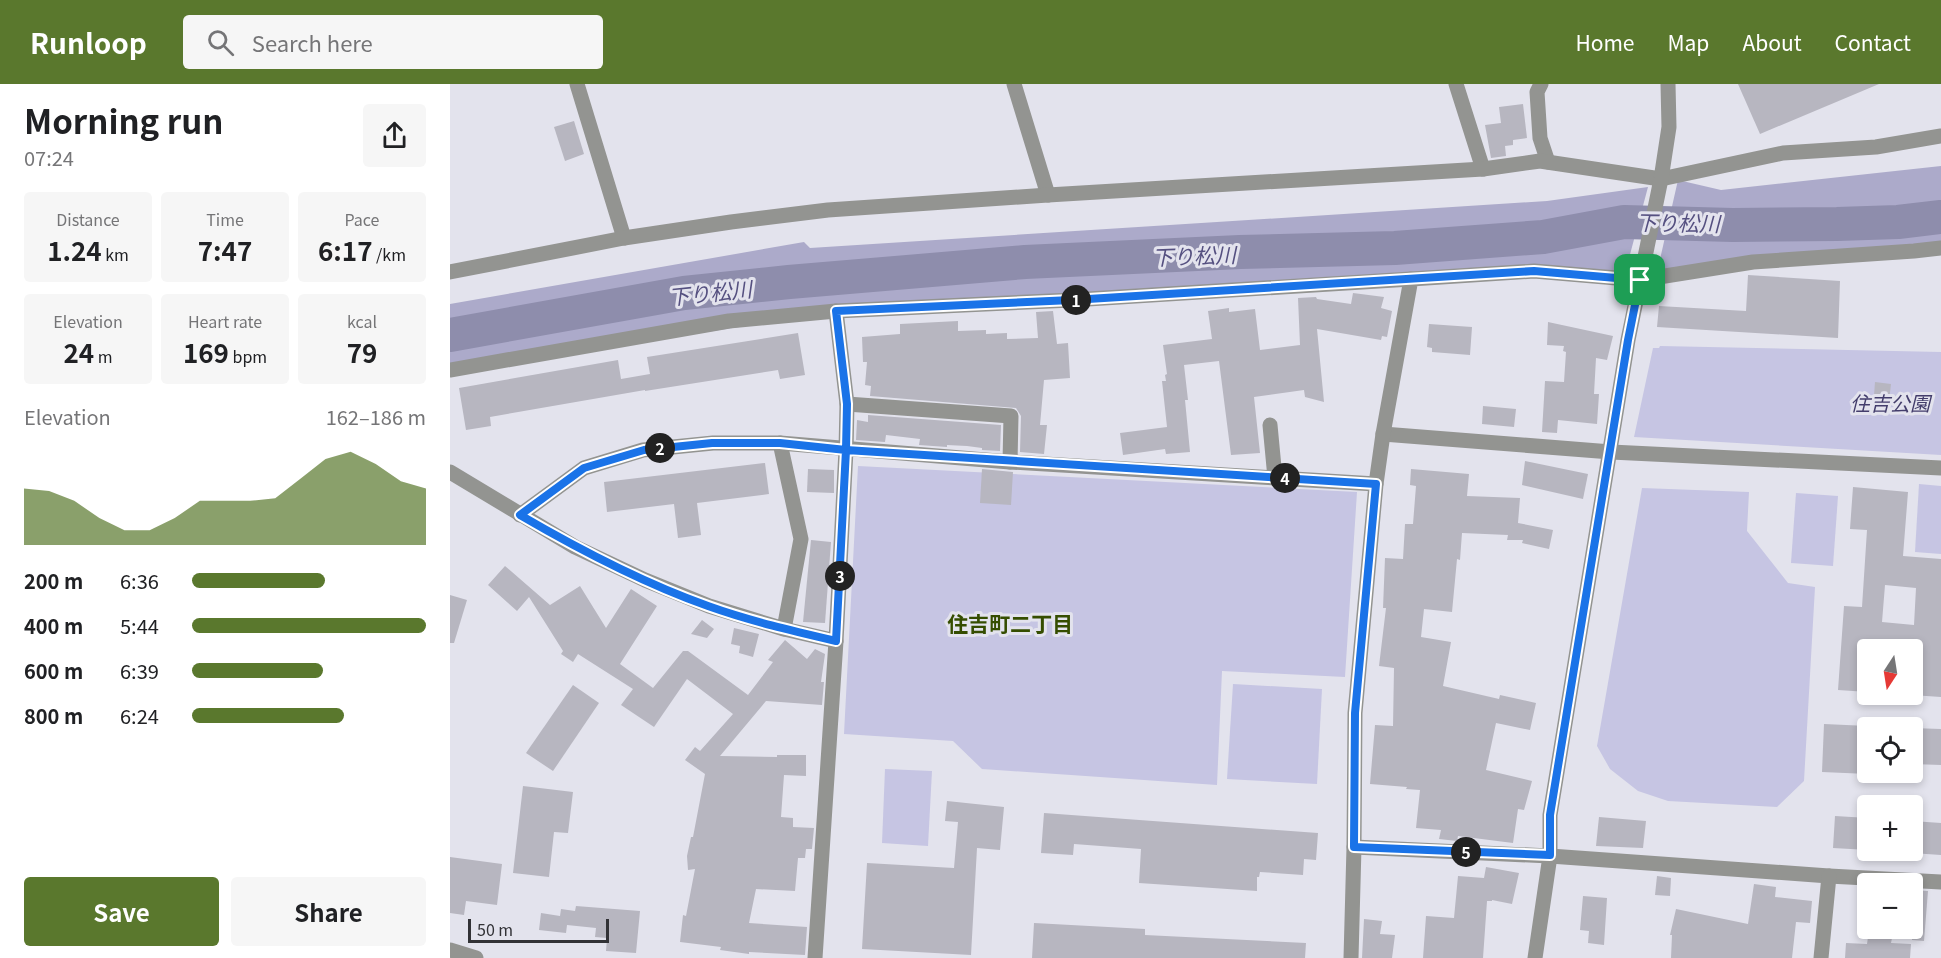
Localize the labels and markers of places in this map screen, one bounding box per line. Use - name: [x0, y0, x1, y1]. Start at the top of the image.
- pin: [1614, 254, 1665, 305]
- pin: 1: [1061, 285, 1091, 315]
- pin: 2: [645, 433, 675, 463]
- pin: 4: [1270, 463, 1300, 493]
- pin: 3: [825, 561, 855, 591]
- pin: 5: [1451, 837, 1481, 867]

